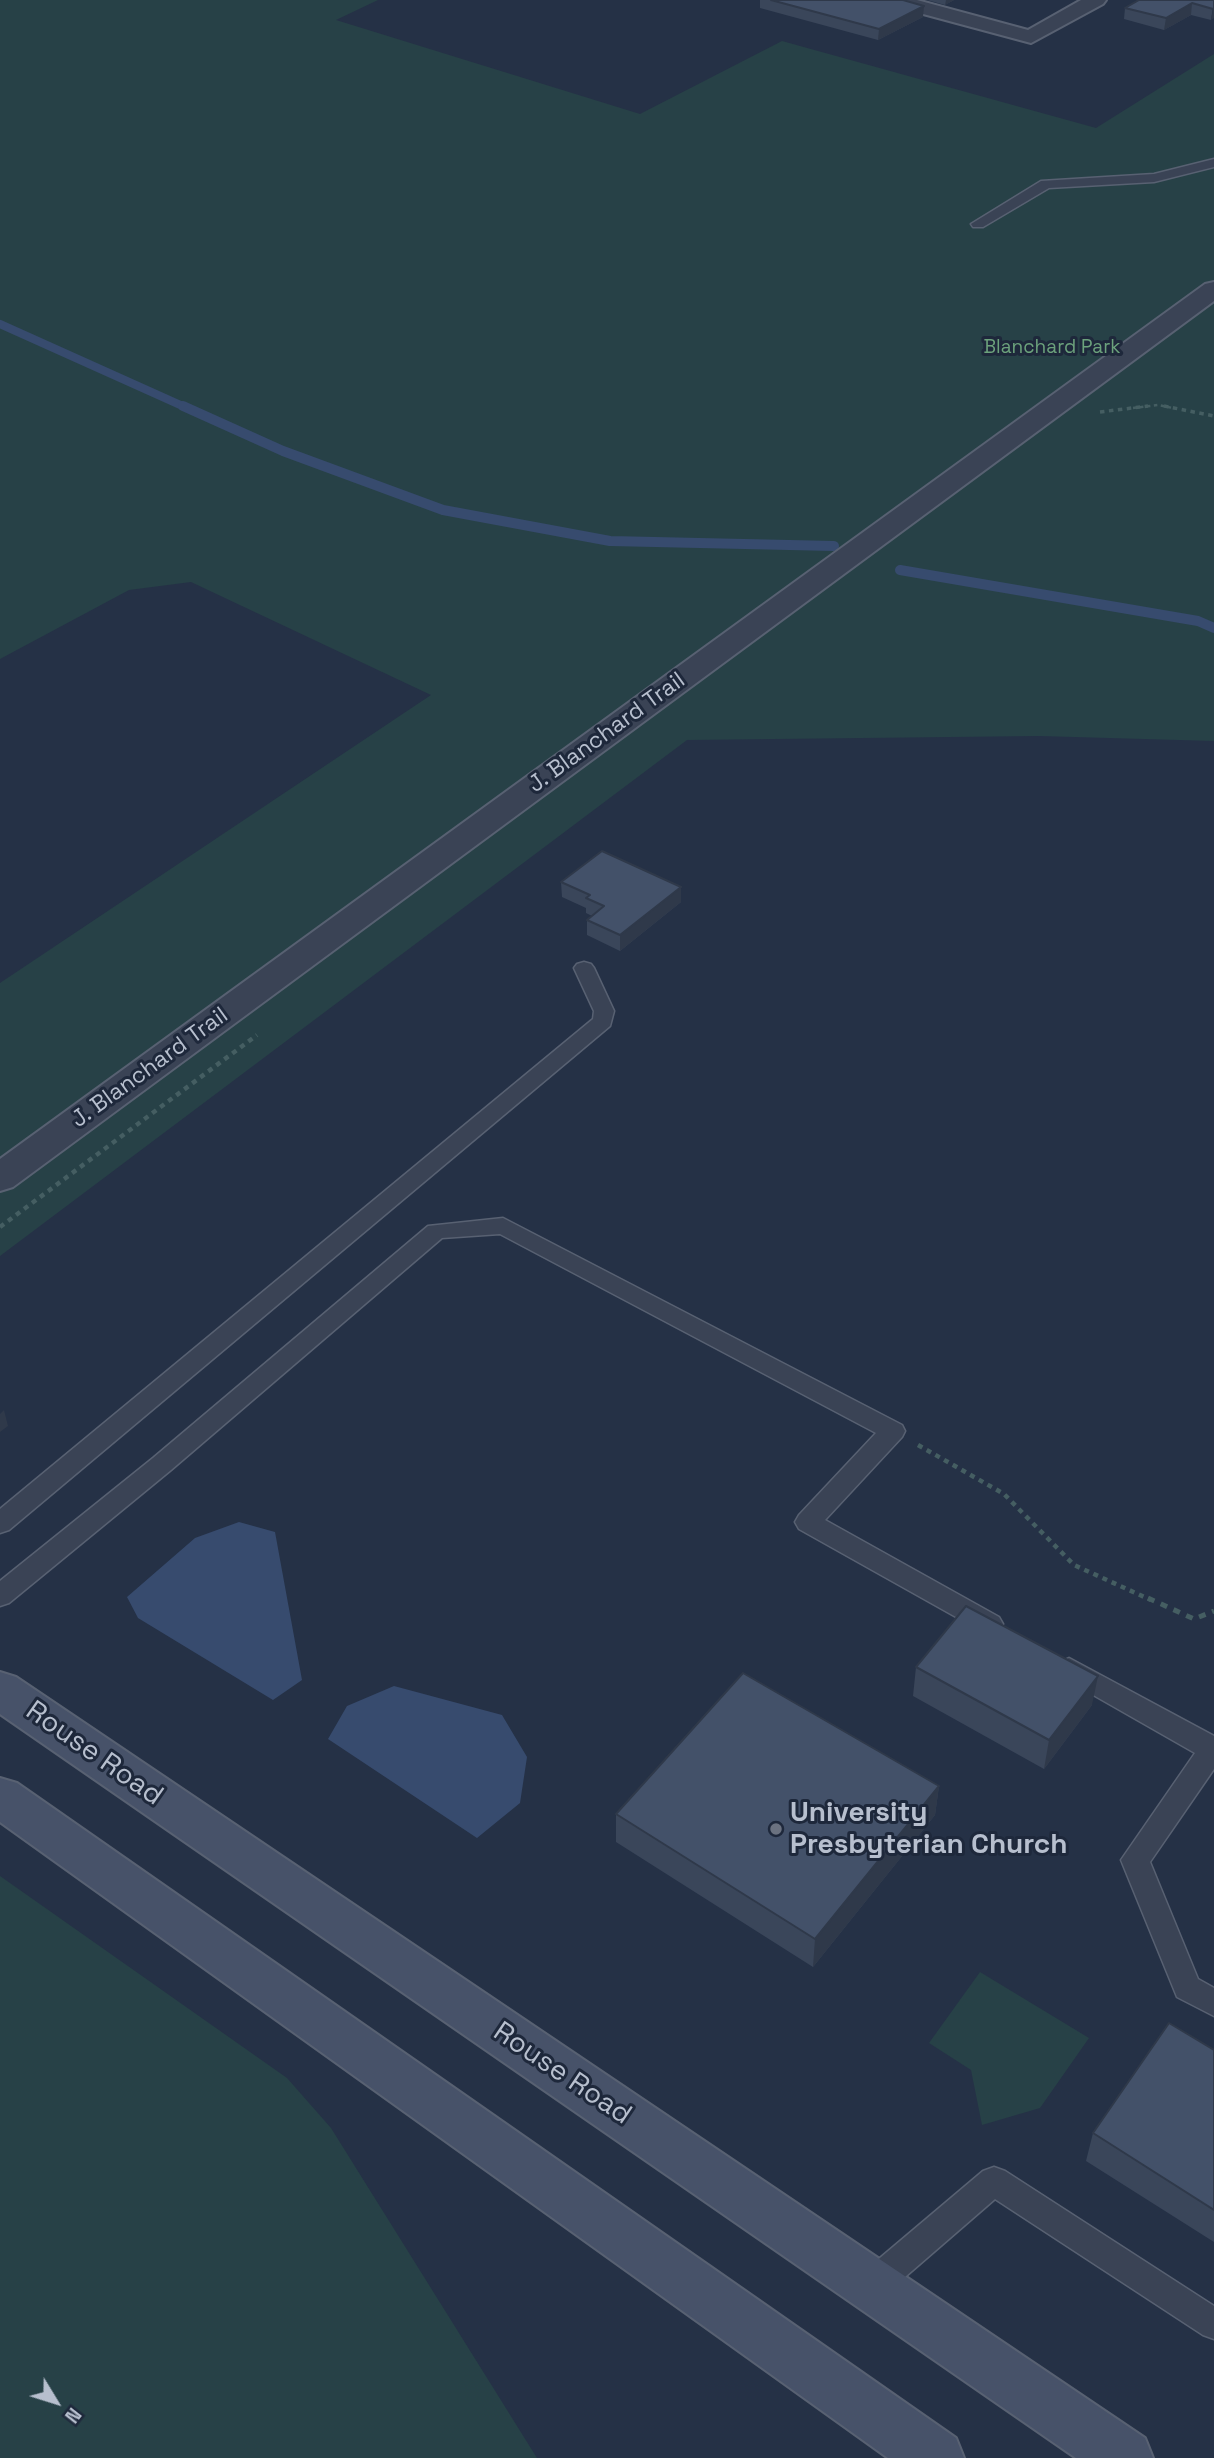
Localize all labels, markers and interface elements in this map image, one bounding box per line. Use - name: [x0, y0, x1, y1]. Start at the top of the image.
- park label: Blanchard Park: [983, 337, 1121, 359]
- street label: J. Blanchard Trail: [523, 667, 691, 799]
- street label: J. Blanchard Trail: [66, 1002, 234, 1134]
- street label: Rouse Road: [19, 1695, 169, 1813]
- place label: University Presbyterian Church: [790, 1796, 1067, 1862]
- marker: University Presbyterian Church: [768, 1821, 784, 1837]
- street label: Rouse Road: [487, 2016, 637, 2132]
- north arrow: [21, 2367, 91, 2437]
- text: N: [59, 2403, 87, 2428]

